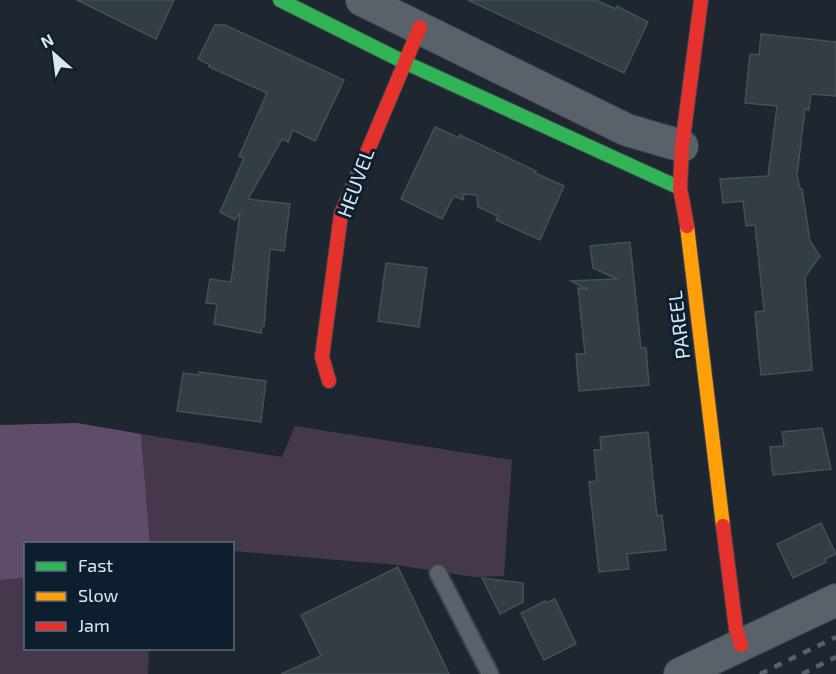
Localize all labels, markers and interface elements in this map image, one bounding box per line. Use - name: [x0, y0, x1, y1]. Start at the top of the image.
- north arrow: [24, 24, 84, 84]
- text: N: [37, 29, 56, 51]
- street label: HEUVEL: [332, 145, 379, 220]
- street label: PAREEL: [662, 290, 694, 361]
- legend: [24, 542, 234, 650]
- text: Fast: [78, 554, 113, 576]
- text: Slow: [78, 584, 119, 606]
- text: Jam: [78, 614, 110, 636]

